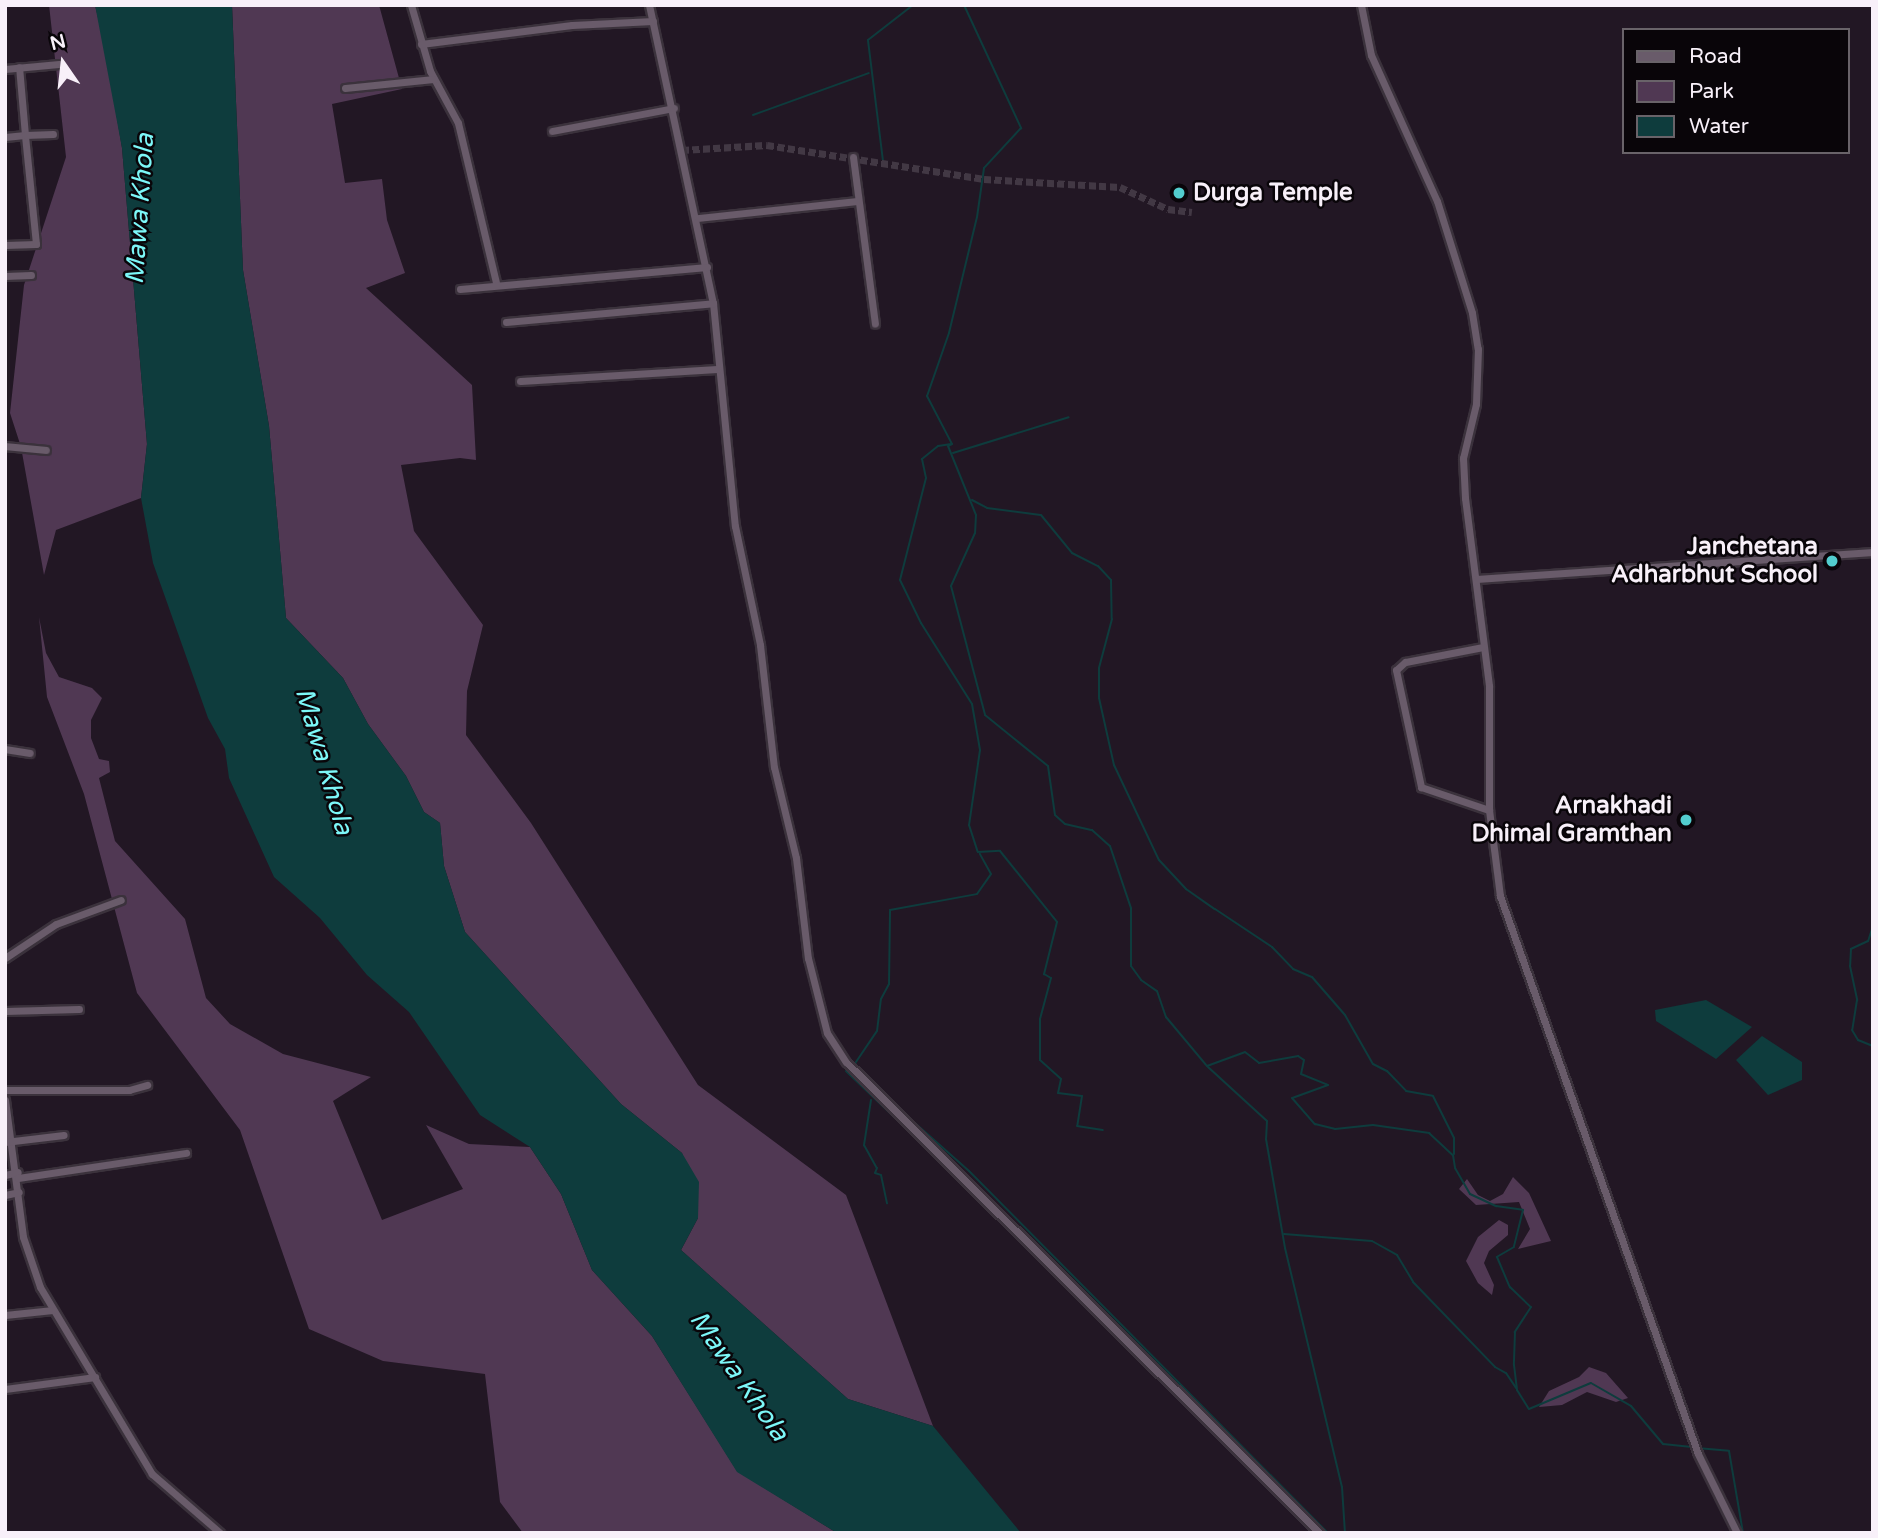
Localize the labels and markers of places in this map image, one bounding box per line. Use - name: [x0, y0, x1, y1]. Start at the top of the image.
- place label: Durga Temple: [1193, 179, 1353, 207]
- marker: Durga Temple: [1171, 185, 1187, 201]
- place label: Janchetana Adharbhut School: [1611, 533, 1818, 589]
- marker: Janchetana Adharbhut School: [1824, 553, 1840, 569]
- place label: Arnakhadi Dhimal Gramthan: [1471, 792, 1672, 848]
- marker: Arnakhadi Dhimal Gramthan: [1678, 812, 1694, 828]

